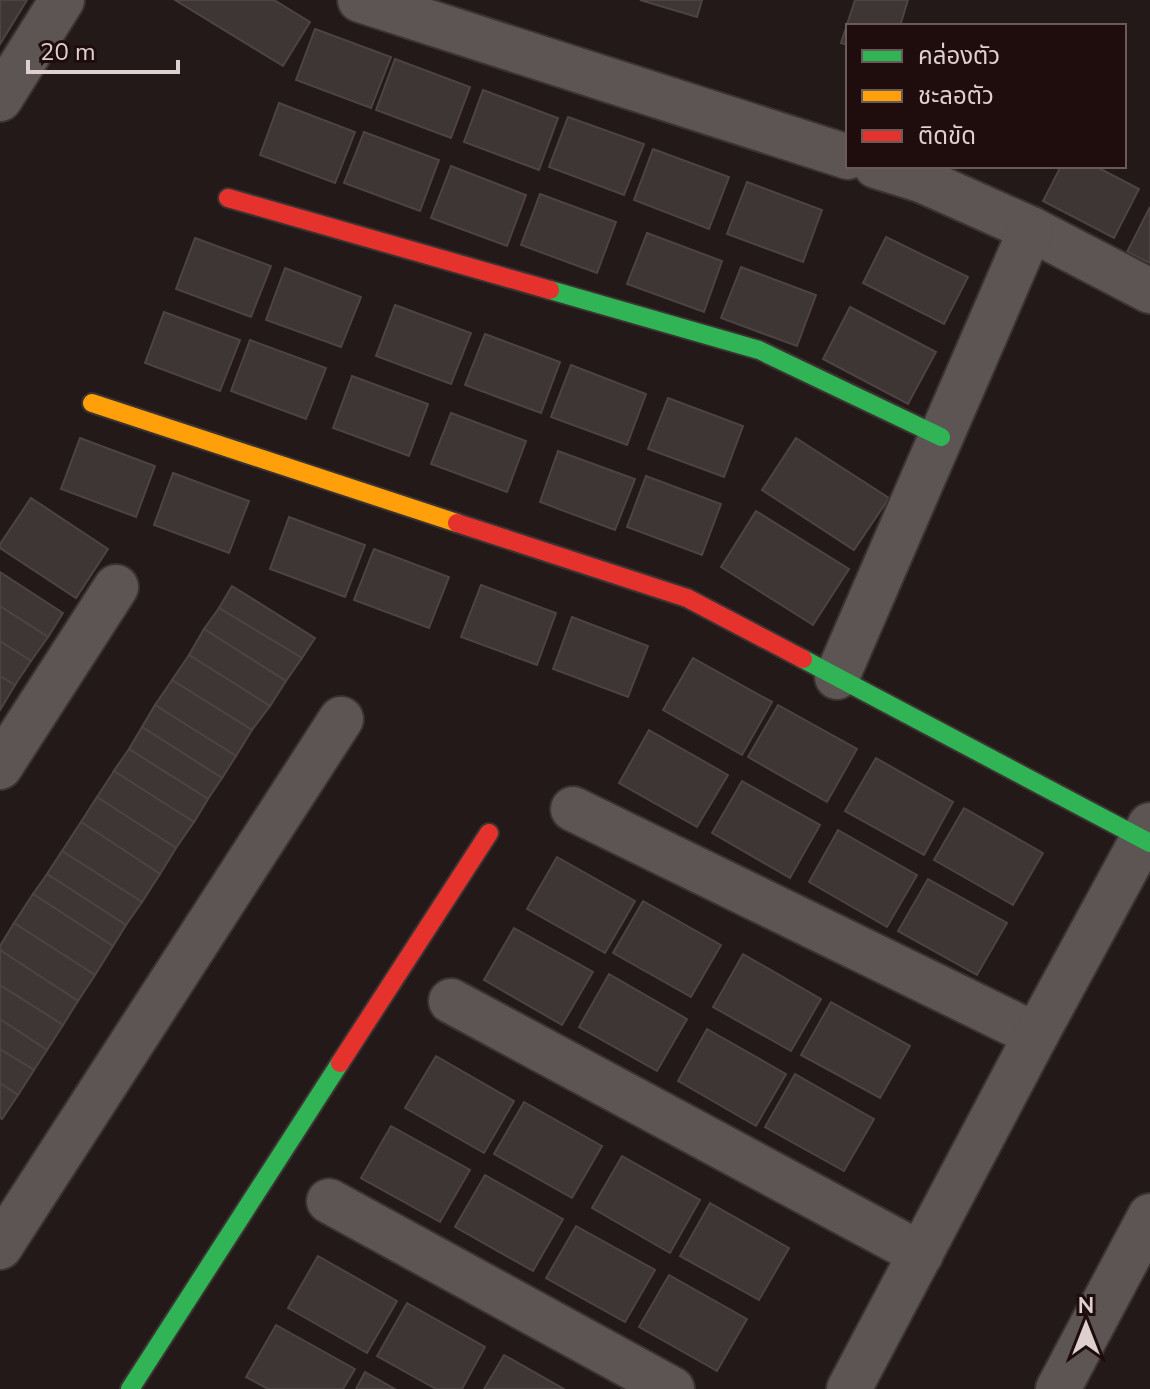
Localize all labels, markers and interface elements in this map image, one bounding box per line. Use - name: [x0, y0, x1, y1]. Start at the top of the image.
- scale bar: [28, 24, 178, 74]
- legend: [846, 24, 1126, 168]
- text: 20 m: [40, 36, 96, 68]
- text: คล่องตัว: [918, 40, 1000, 72]
- text: ชะลอตัว: [918, 80, 994, 112]
- text: ติดขัด: [918, 120, 976, 152]
- north arrow: [1046, 1285, 1126, 1365]
- text: N: [1078, 1291, 1094, 1321]

